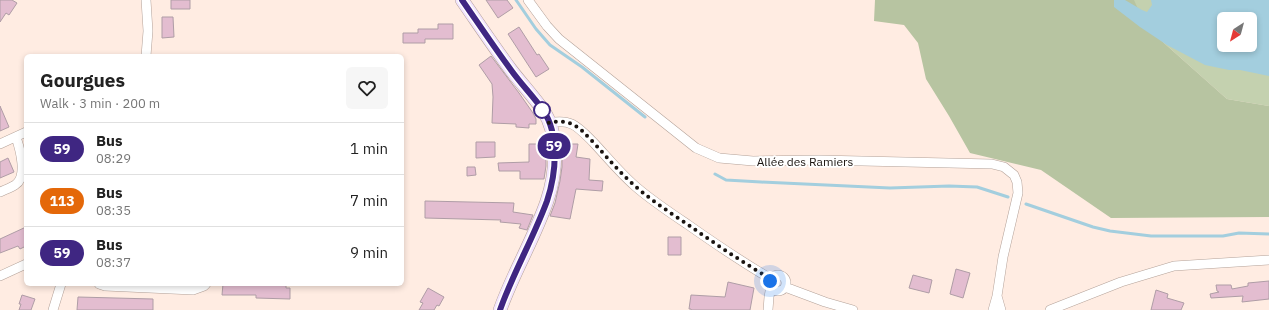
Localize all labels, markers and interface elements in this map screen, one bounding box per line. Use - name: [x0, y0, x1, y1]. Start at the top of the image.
- north arrow: [1217, 12, 1257, 52]
- map controls: [1217, 12, 1257, 52]
- button: heart: [346, 67, 388, 109]
- text: Gourgues: [40, 68, 125, 92]
- text: Walk · 3 min · 200 m: [40, 95, 160, 112]
- unlabelled marker: [533, 101, 551, 119]
- text: Bus: [96, 131, 123, 150]
- line badge: 59: [536, 133, 572, 159]
- text: 59: [546, 137, 562, 155]
- text: 1 min: [350, 139, 388, 158]
- text: 59: [54, 140, 70, 158]
- text: 08:29: [96, 150, 131, 167]
- street label: Allée des Ramiers: [757, 154, 853, 169]
- text: Bus: [96, 183, 123, 202]
- text: 7 min: [350, 191, 388, 210]
- text: 113: [49, 192, 75, 210]
- text: 08:35: [96, 202, 131, 219]
- text: Bus: [96, 235, 123, 254]
- text: 9 min: [350, 243, 388, 262]
- text: 59: [54, 244, 70, 262]
- text: 08:37: [96, 254, 131, 271]
- your location: [760, 271, 780, 291]

